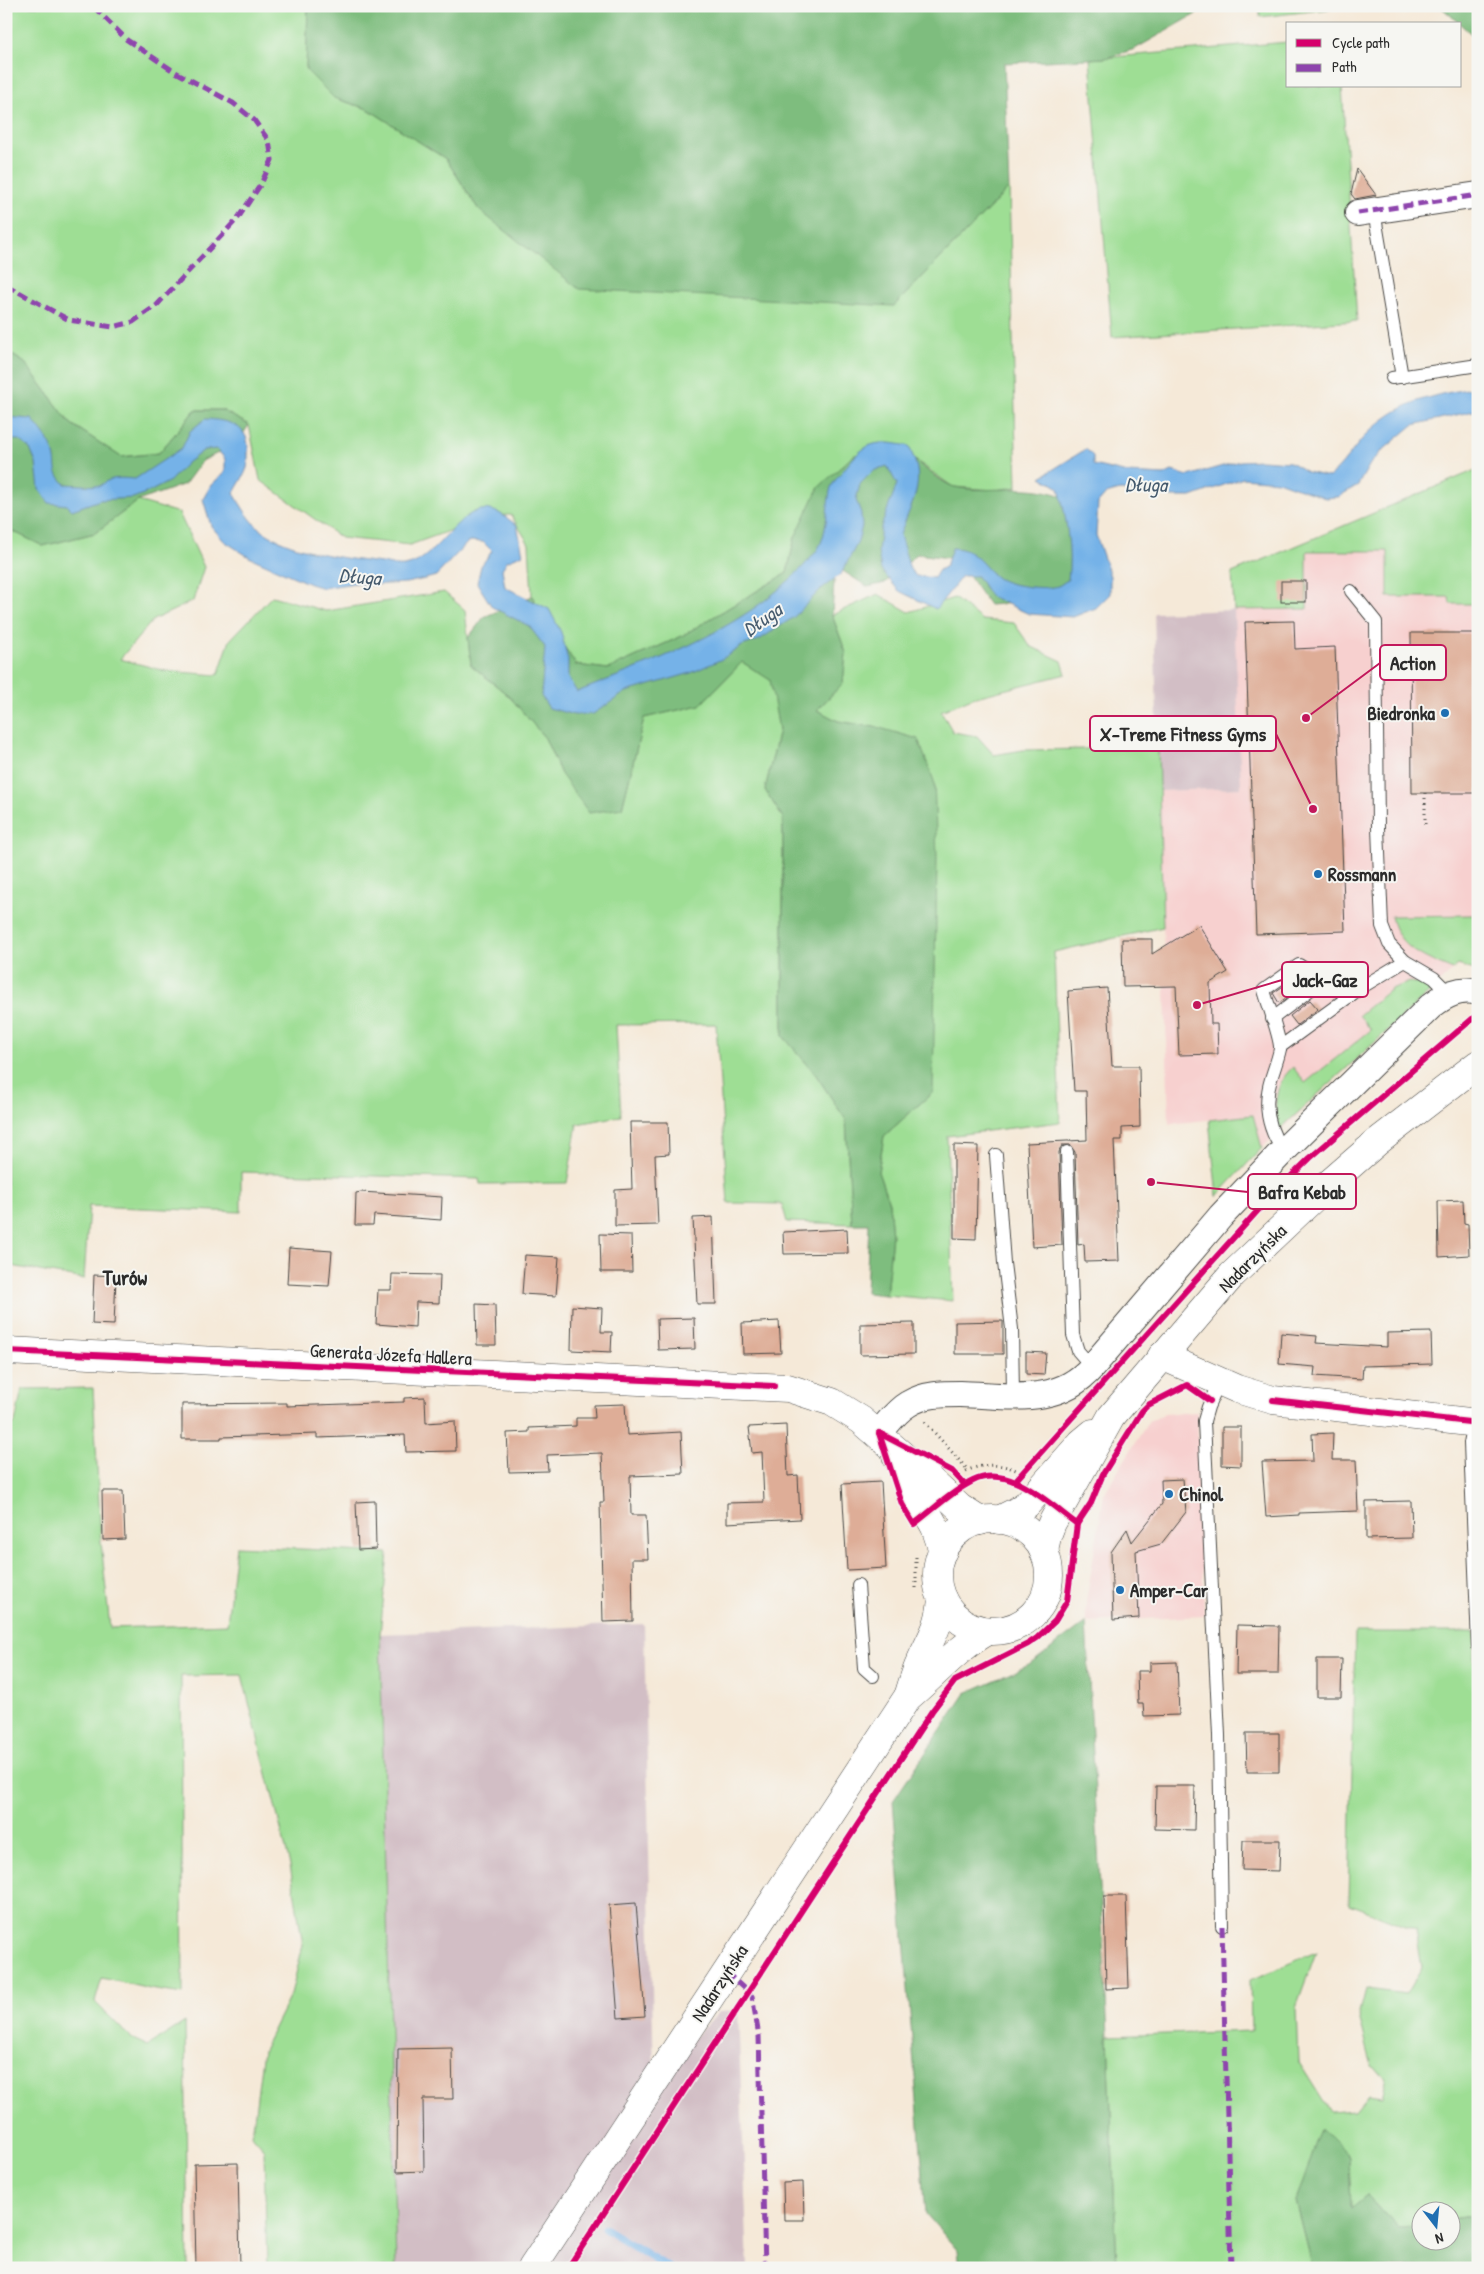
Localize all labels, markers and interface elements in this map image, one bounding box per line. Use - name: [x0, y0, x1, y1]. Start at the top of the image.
- legend: [1286, 22, 1462, 88]
- text: Cycle path: [1332, 32, 1390, 53]
- text: Path: [1332, 56, 1357, 77]
- water label: Długa: [1125, 470, 1169, 499]
- water label: Długa: [338, 561, 384, 592]
- water label: Długa: [737, 595, 789, 643]
- callout: Action: [1380, 645, 1446, 680]
- text: Action: [1390, 649, 1436, 676]
- place label: Biedronka: [1367, 700, 1436, 726]
- marker: Biedronka: [1439, 707, 1451, 719]
- callout: X-Treme Fitness Gyms: [1090, 716, 1276, 751]
- text: X-Treme Fitness Gyms: [1100, 720, 1267, 748]
- place label: Rossmann: [1328, 861, 1397, 887]
- marker: Rossmann: [1312, 868, 1324, 880]
- callout: Jack-Gaz: [1282, 962, 1368, 997]
- text: Jack-Gaz: [1292, 966, 1358, 993]
- callout: Bafra Kebab: [1248, 1174, 1356, 1209]
- text: Bafra Kebab: [1258, 1178, 1346, 1205]
- street label: Nadarzyńska: [1212, 1218, 1292, 1298]
- district label: Turów: [102, 1263, 148, 1292]
- street label: Generała Józefa Hallera: [309, 1337, 473, 1371]
- place label: Chinol: [1179, 1481, 1224, 1507]
- marker: Chinol: [1163, 1488, 1175, 1500]
- place label: Amper-Car: [1130, 1577, 1209, 1604]
- marker: Amper-Car: [1114, 1584, 1126, 1596]
- street label: Nadarzyńska: [684, 1939, 754, 2027]
- north arrow: [1412, 2202, 1462, 2252]
- text: N: [1433, 2229, 1446, 2249]

